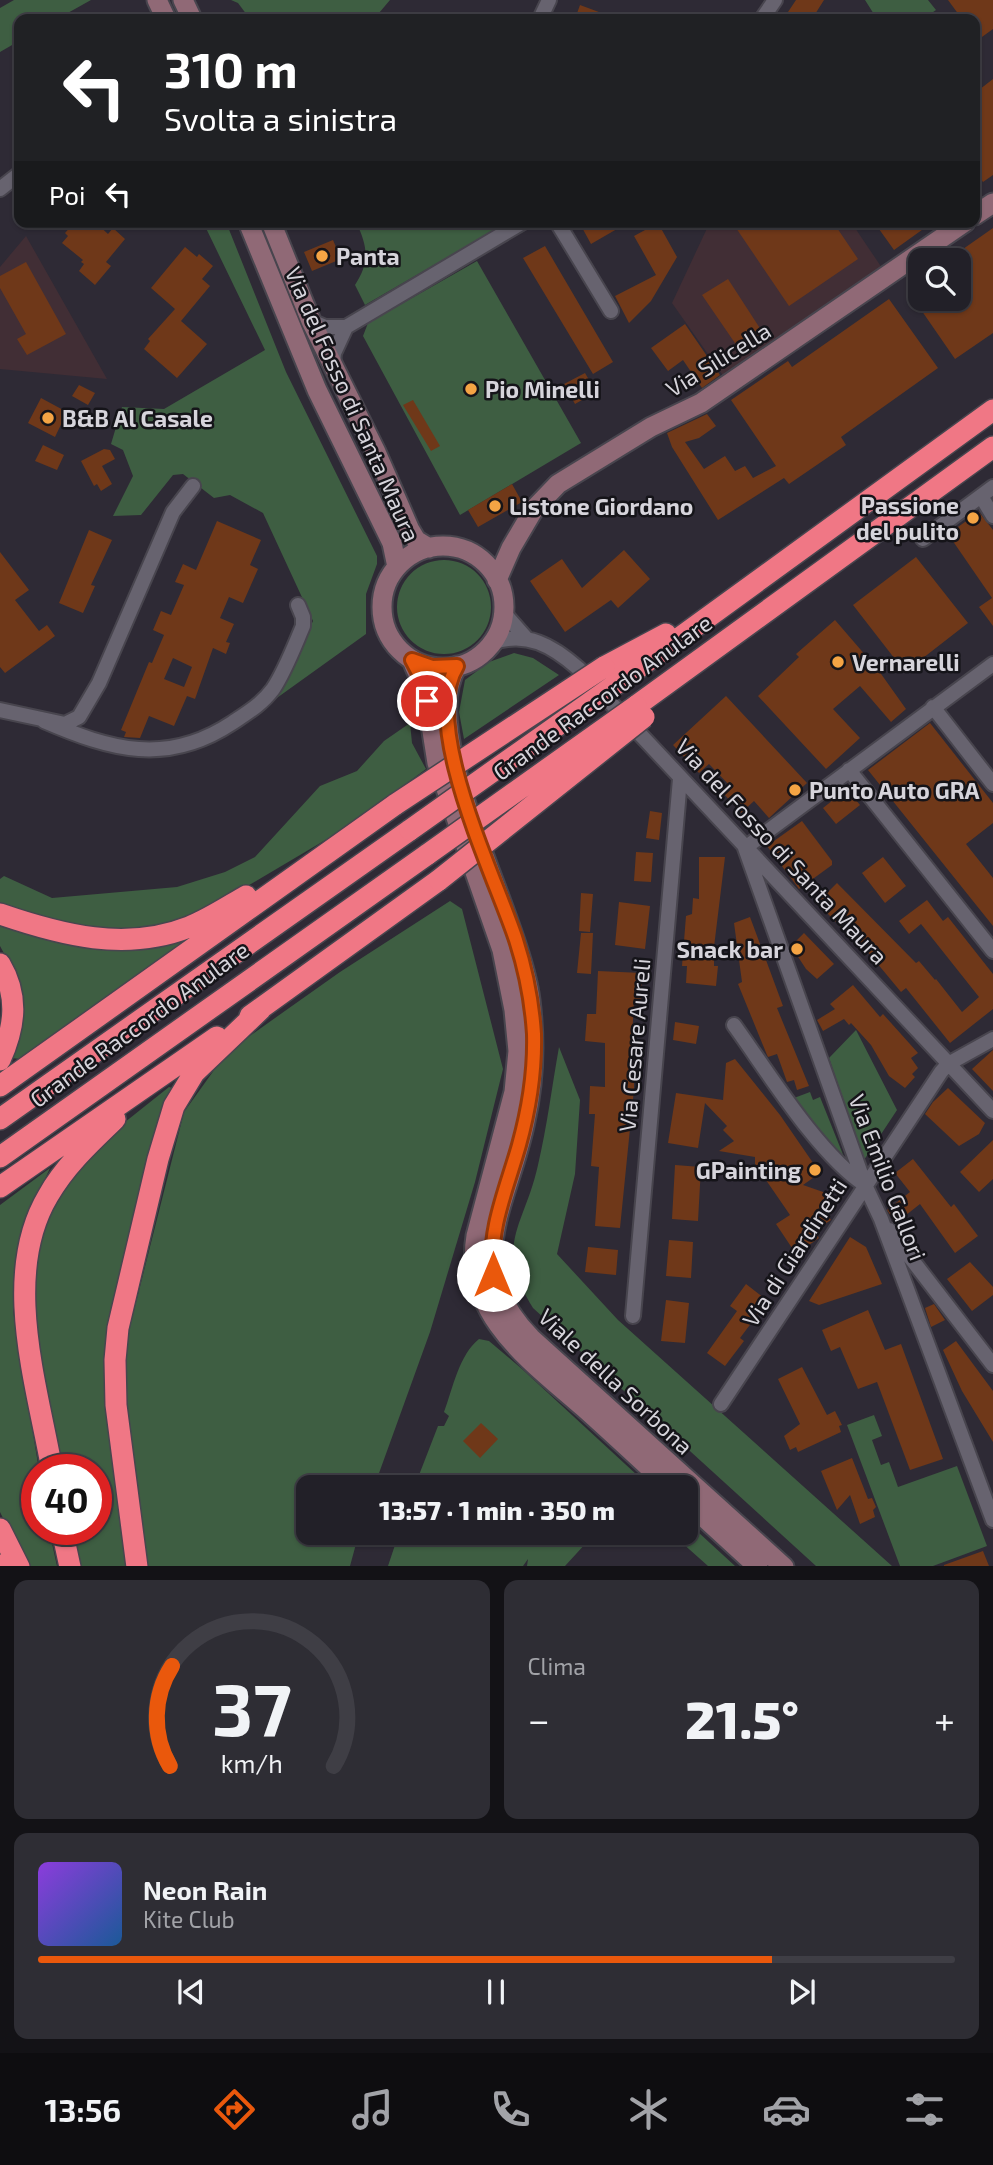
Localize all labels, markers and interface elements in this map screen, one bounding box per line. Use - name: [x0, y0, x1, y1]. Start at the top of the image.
- text: 310 m: [164, 39, 298, 98]
- icon: left: [49, 42, 140, 133]
- text: Svolta a sinistra: [164, 99, 397, 137]
- icon: left: [99, 175, 137, 213]
- text: Poi: [49, 179, 85, 210]
- place label: Panta: [336, 242, 400, 270]
- marker: Panta: [314, 248, 330, 264]
- map controls: [908, 248, 971, 311]
- button: search: [908, 248, 971, 311]
- street label: Via del Fosso di Santa Maura: [280, 262, 426, 546]
- street label: Via Silicella: [660, 316, 776, 402]
- place label: Pio Minelli: [485, 375, 600, 403]
- marker: Pio Minelli: [463, 381, 479, 397]
- place label: B&B Al Casale: [62, 404, 213, 432]
- marker: B&B Al Casale: [40, 410, 56, 426]
- place label: Passione del pulito: [856, 491, 959, 545]
- place label: Listone Giordano: [509, 492, 693, 520]
- marker: Listone Giordano: [487, 498, 503, 514]
- marker: Passione del pulito: [965, 510, 981, 526]
- street label: Grande Raccordo Anulare: [487, 608, 717, 786]
- place label: Vernarelli: [852, 648, 960, 676]
- marker: Vernarelli: [830, 654, 846, 670]
- pin: [397, 671, 457, 731]
- icon: arrive: [408, 682, 446, 720]
- street label: Via del Fosso di Santa Maura: [670, 732, 894, 970]
- place label: Punto Auto GRA: [809, 776, 980, 804]
- marker: Punto Auto GRA: [787, 782, 803, 798]
- street label: Grande Raccordo Anulare: [24, 935, 254, 1113]
- place label: Snack bar: [677, 935, 783, 963]
- marker: Snack bar: [789, 941, 805, 957]
- street label: Via Cesare Aureli: [612, 957, 656, 1133]
- street label: Via Emilio Gallori: [843, 1090, 933, 1264]
- place label: GPainting: [696, 1156, 802, 1184]
- marker: GPainting: [807, 1162, 823, 1178]
- street label: Via di Giardinetti: [736, 1173, 852, 1331]
- position arrow: [456, 1238, 530, 1312]
- street label: Viale della Sorbona: [533, 1302, 699, 1460]
- speed limit sign: 40: [21, 1454, 112, 1545]
- text: 13:57 · 1 min · 350 m: [379, 1494, 615, 1525]
- text: Clima: [528, 1652, 586, 1680]
- text: 37: [212, 1663, 292, 1751]
- text: 21.5°: [685, 1687, 799, 1749]
- text: −: [528, 1696, 550, 1742]
- text: +: [934, 1696, 955, 1742]
- text: km/h: [221, 1747, 283, 1777]
- text: Neon Rain: [143, 1874, 267, 1905]
- text: Kite Club: [143, 1905, 235, 1933]
- icon: previous: [172, 1973, 210, 2011]
- icon: pause: [477, 1973, 515, 2011]
- icon: next: [783, 1973, 821, 2011]
- icon: directions: [210, 2085, 259, 2134]
- icon: music: [348, 2085, 397, 2134]
- icon: phone: [486, 2085, 535, 2134]
- icon: climate: [624, 2085, 673, 2134]
- icon: car: [762, 2085, 811, 2134]
- icon: filters: [900, 2085, 949, 2134]
- text: 13:56: [44, 2090, 121, 2128]

